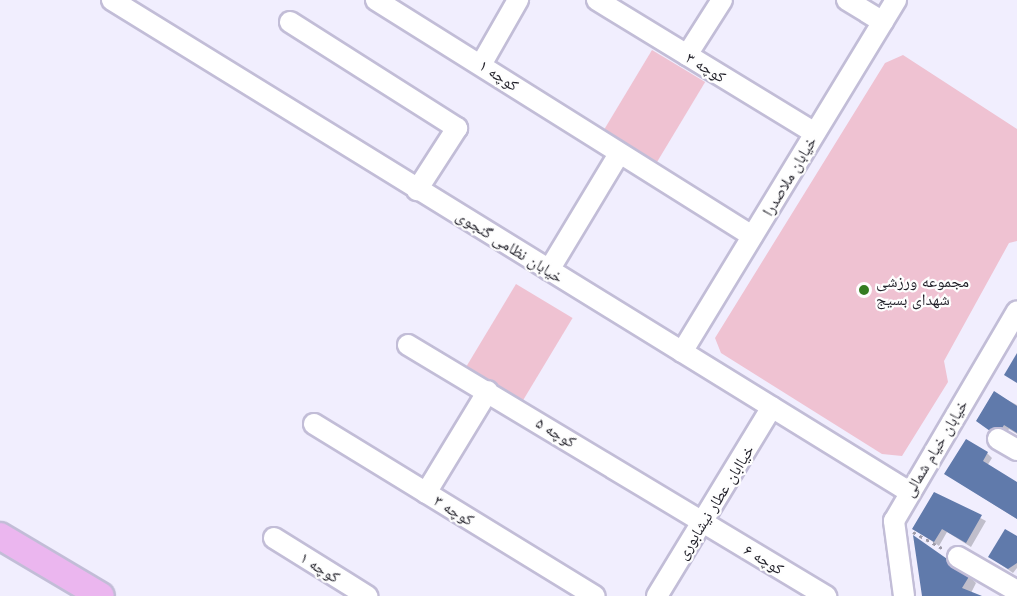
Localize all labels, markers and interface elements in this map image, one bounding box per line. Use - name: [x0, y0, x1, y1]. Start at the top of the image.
- street label: کوچه ۳: [683, 48, 729, 86]
- street label: کوچه ۱: [476, 55, 522, 95]
- street label: خیابان ملاصدرا: [758, 133, 820, 219]
- street label: خیابان نظامی گنجوی: [453, 205, 567, 287]
- place label: مجموعه ورزشی شهدای بسیج: [876, 271, 969, 309]
- marker: مجموعه ورزشی شهدای بسیج: [857, 283, 871, 297]
- street label: خیابان خیام شمالی: [898, 396, 972, 500]
- street label: کوچه ۵: [533, 413, 579, 451]
- street label: خیاابان عطار نیشابوری: [672, 441, 758, 563]
- street label: کوچه ۳: [431, 491, 477, 529]
- street label: کوچه ۶: [741, 540, 787, 578]
- street label: کوچه ۱: [297, 547, 343, 587]

